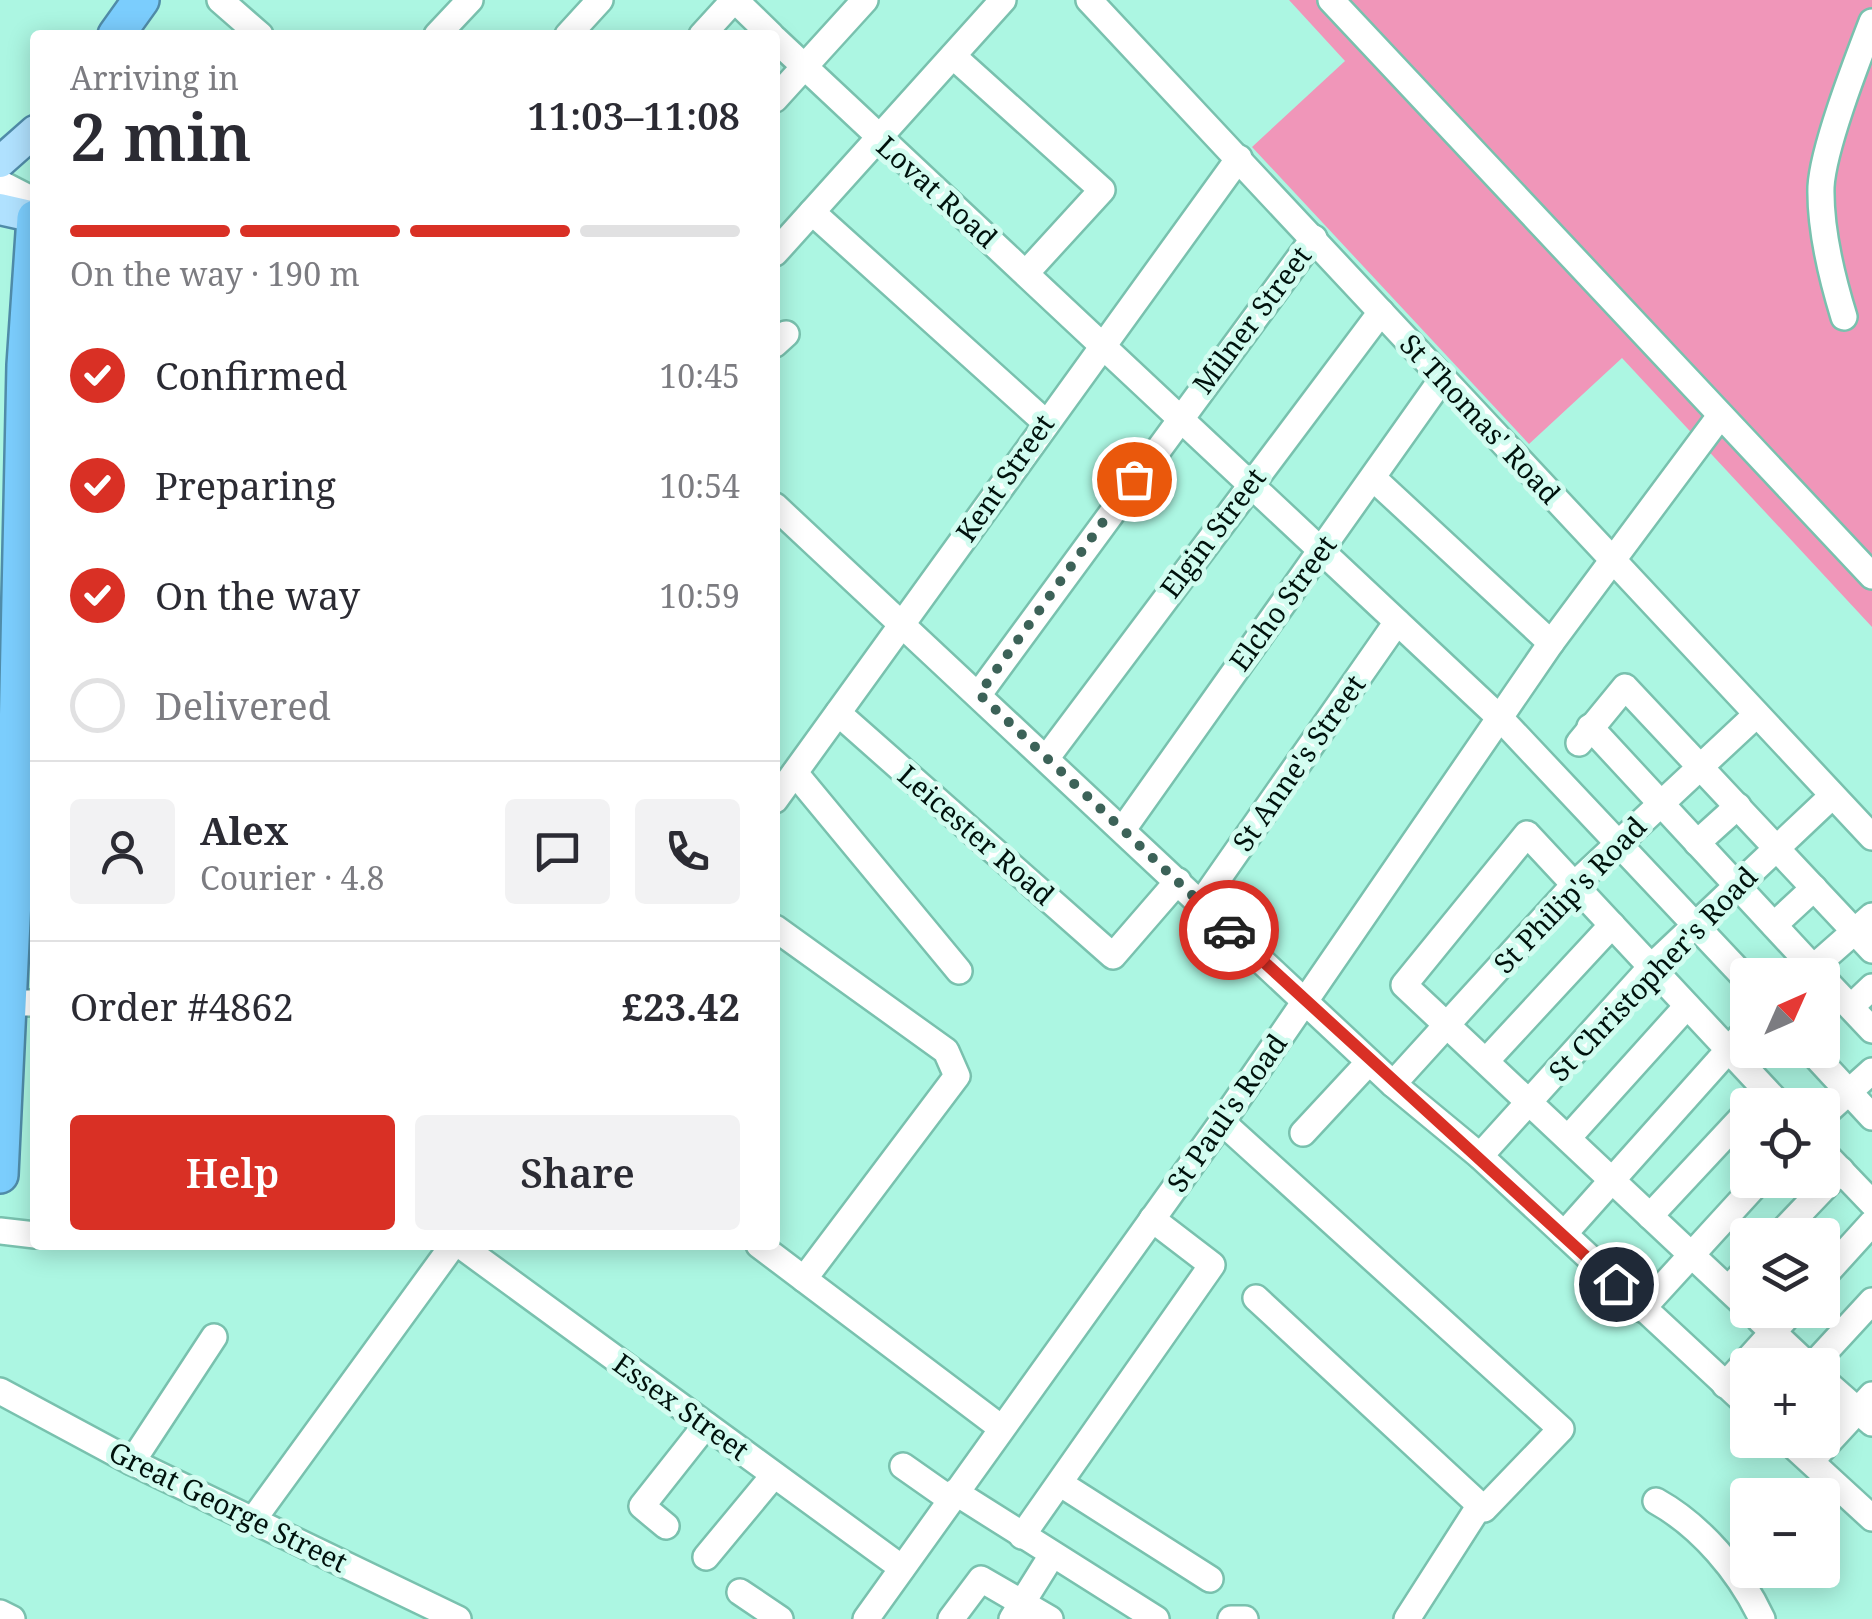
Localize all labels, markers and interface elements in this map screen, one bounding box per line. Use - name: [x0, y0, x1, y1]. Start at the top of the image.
- text: Arriving in: [70, 56, 239, 99]
- text: 11:03–11:08: [527, 89, 740, 141]
- text: 2 min: [70, 92, 252, 180]
- street label: Lovat Road: [869, 127, 1006, 256]
- street label: Milner Street: [1183, 238, 1319, 401]
- text: On the way · 190 m: [70, 252, 360, 295]
- street label: St Thomas' Road: [1392, 325, 1569, 511]
- icon: check: [70, 348, 125, 403]
- text: Confirmed: [155, 349, 347, 401]
- text: 10:45: [659, 354, 740, 397]
- street label: Kent Street: [946, 406, 1062, 549]
- pin: [1092, 437, 1177, 522]
- icon: bag: [1107, 452, 1162, 507]
- icon: check: [70, 458, 125, 513]
- text: Preparing: [155, 459, 336, 511]
- street label: Elgin Street: [1151, 460, 1274, 605]
- text: 10:54: [659, 464, 740, 507]
- street label: Elcho Street: [1220, 527, 1344, 678]
- icon: check: [70, 568, 125, 623]
- text: On the way: [155, 569, 360, 621]
- text: 10:59: [659, 574, 740, 617]
- street label: St Anne's Street: [1223, 666, 1373, 858]
- text: Delivered: [155, 679, 331, 731]
- street label: Leicester Road: [890, 756, 1063, 913]
- button: person: [70, 799, 175, 904]
- button: chat: [505, 799, 610, 904]
- button: phone: [635, 799, 740, 904]
- text: Alex: [200, 804, 288, 856]
- street label: St Philip's Road: [1485, 808, 1654, 981]
- text: Courier · 4.8: [200, 856, 384, 899]
- street label: St Christopher's Road: [1540, 858, 1765, 1089]
- courier: [1179, 880, 1279, 980]
- icon: car: [1202, 903, 1257, 958]
- north arrow: [1730, 958, 1840, 1068]
- map controls: [1730, 958, 1840, 1588]
- text: Order #4862: [70, 980, 294, 1032]
- text: £23.42: [622, 980, 740, 1032]
- street label: St Paul's Road: [1158, 1026, 1295, 1199]
- button: locate: [1730, 1088, 1840, 1198]
- button: Help: [70, 1115, 395, 1230]
- button: Share: [415, 1115, 740, 1230]
- button: layers: [1730, 1218, 1840, 1328]
- pin: [1574, 1242, 1659, 1327]
- icon: home: [1589, 1257, 1644, 1312]
- street label: Essex Street: [606, 1344, 757, 1468]
- button: +: [1730, 1348, 1840, 1458]
- street label: Great George Street: [103, 1432, 354, 1580]
- button: −: [1730, 1478, 1840, 1588]

